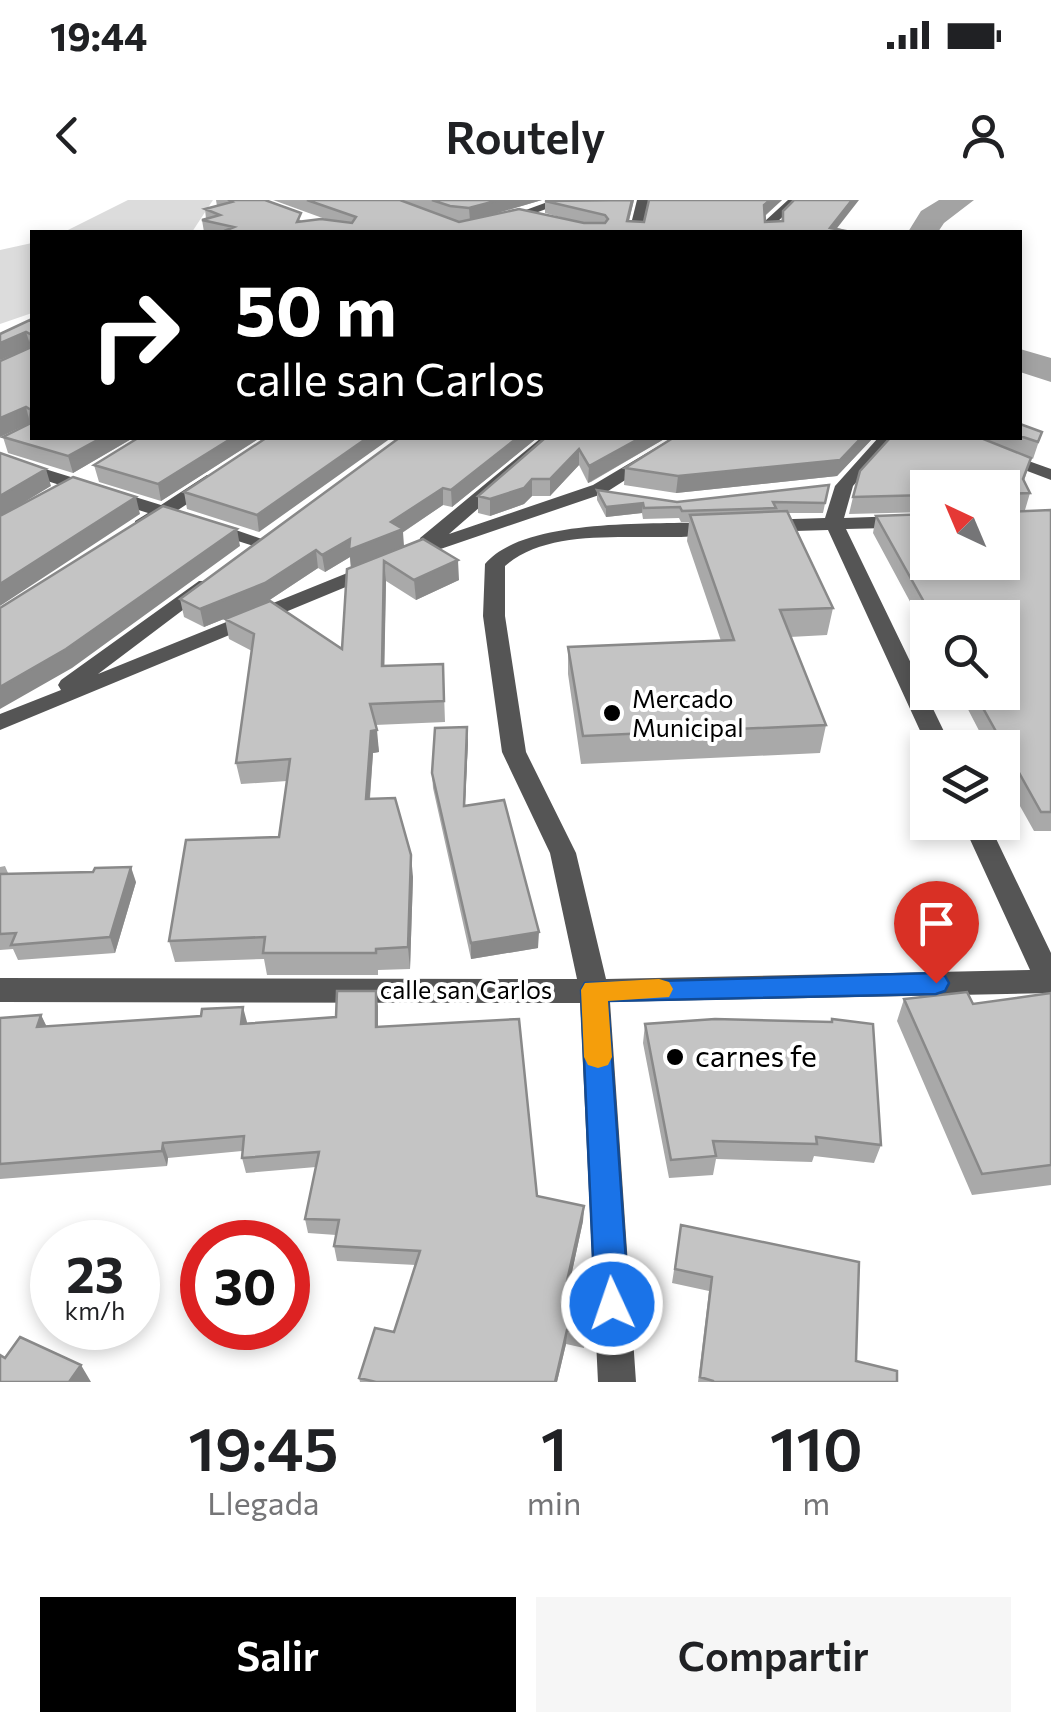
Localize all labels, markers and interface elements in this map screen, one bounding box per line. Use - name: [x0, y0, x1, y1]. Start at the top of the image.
- text: 19:44: [50, 12, 147, 59]
- icon: back: [40, 108, 95, 163]
- text: Routely: [445, 108, 606, 163]
- icon: person: [956, 108, 1011, 163]
- text: 50 m: [235, 265, 397, 350]
- icon: right: [70, 270, 200, 400]
- text: calle san Carlos: [235, 350, 545, 405]
- north arrow: [910, 470, 1020, 580]
- map controls: [910, 470, 1020, 840]
- button: search: [910, 600, 1020, 710]
- place label: Mercado Municipal: [632, 683, 744, 742]
- marker: Mercado Municipal: [601, 702, 623, 724]
- button: layers: [910, 730, 1020, 840]
- pin: [894, 881, 979, 984]
- icon: arrive: [909, 896, 964, 951]
- street label: calle san Carlos: [380, 974, 552, 1004]
- place label: carnes fe: [695, 1036, 817, 1073]
- marker: carnes fe: [664, 1046, 686, 1068]
- speed limit sign: 30: [180, 1220, 310, 1350]
- text: 23: [66, 1242, 124, 1303]
- position arrow: [560, 1252, 664, 1356]
- text: km/h: [65, 1295, 125, 1325]
- text: 19:45: [188, 1410, 338, 1483]
- text: 1: [541, 1410, 567, 1483]
- text: 110: [770, 1410, 863, 1483]
- text: Llegada: [207, 1482, 320, 1522]
- text: min: [527, 1482, 581, 1522]
- text: m: [802, 1482, 830, 1522]
- button: Salir: [40, 1597, 516, 1712]
- button: Compartir: [536, 1597, 1011, 1712]

